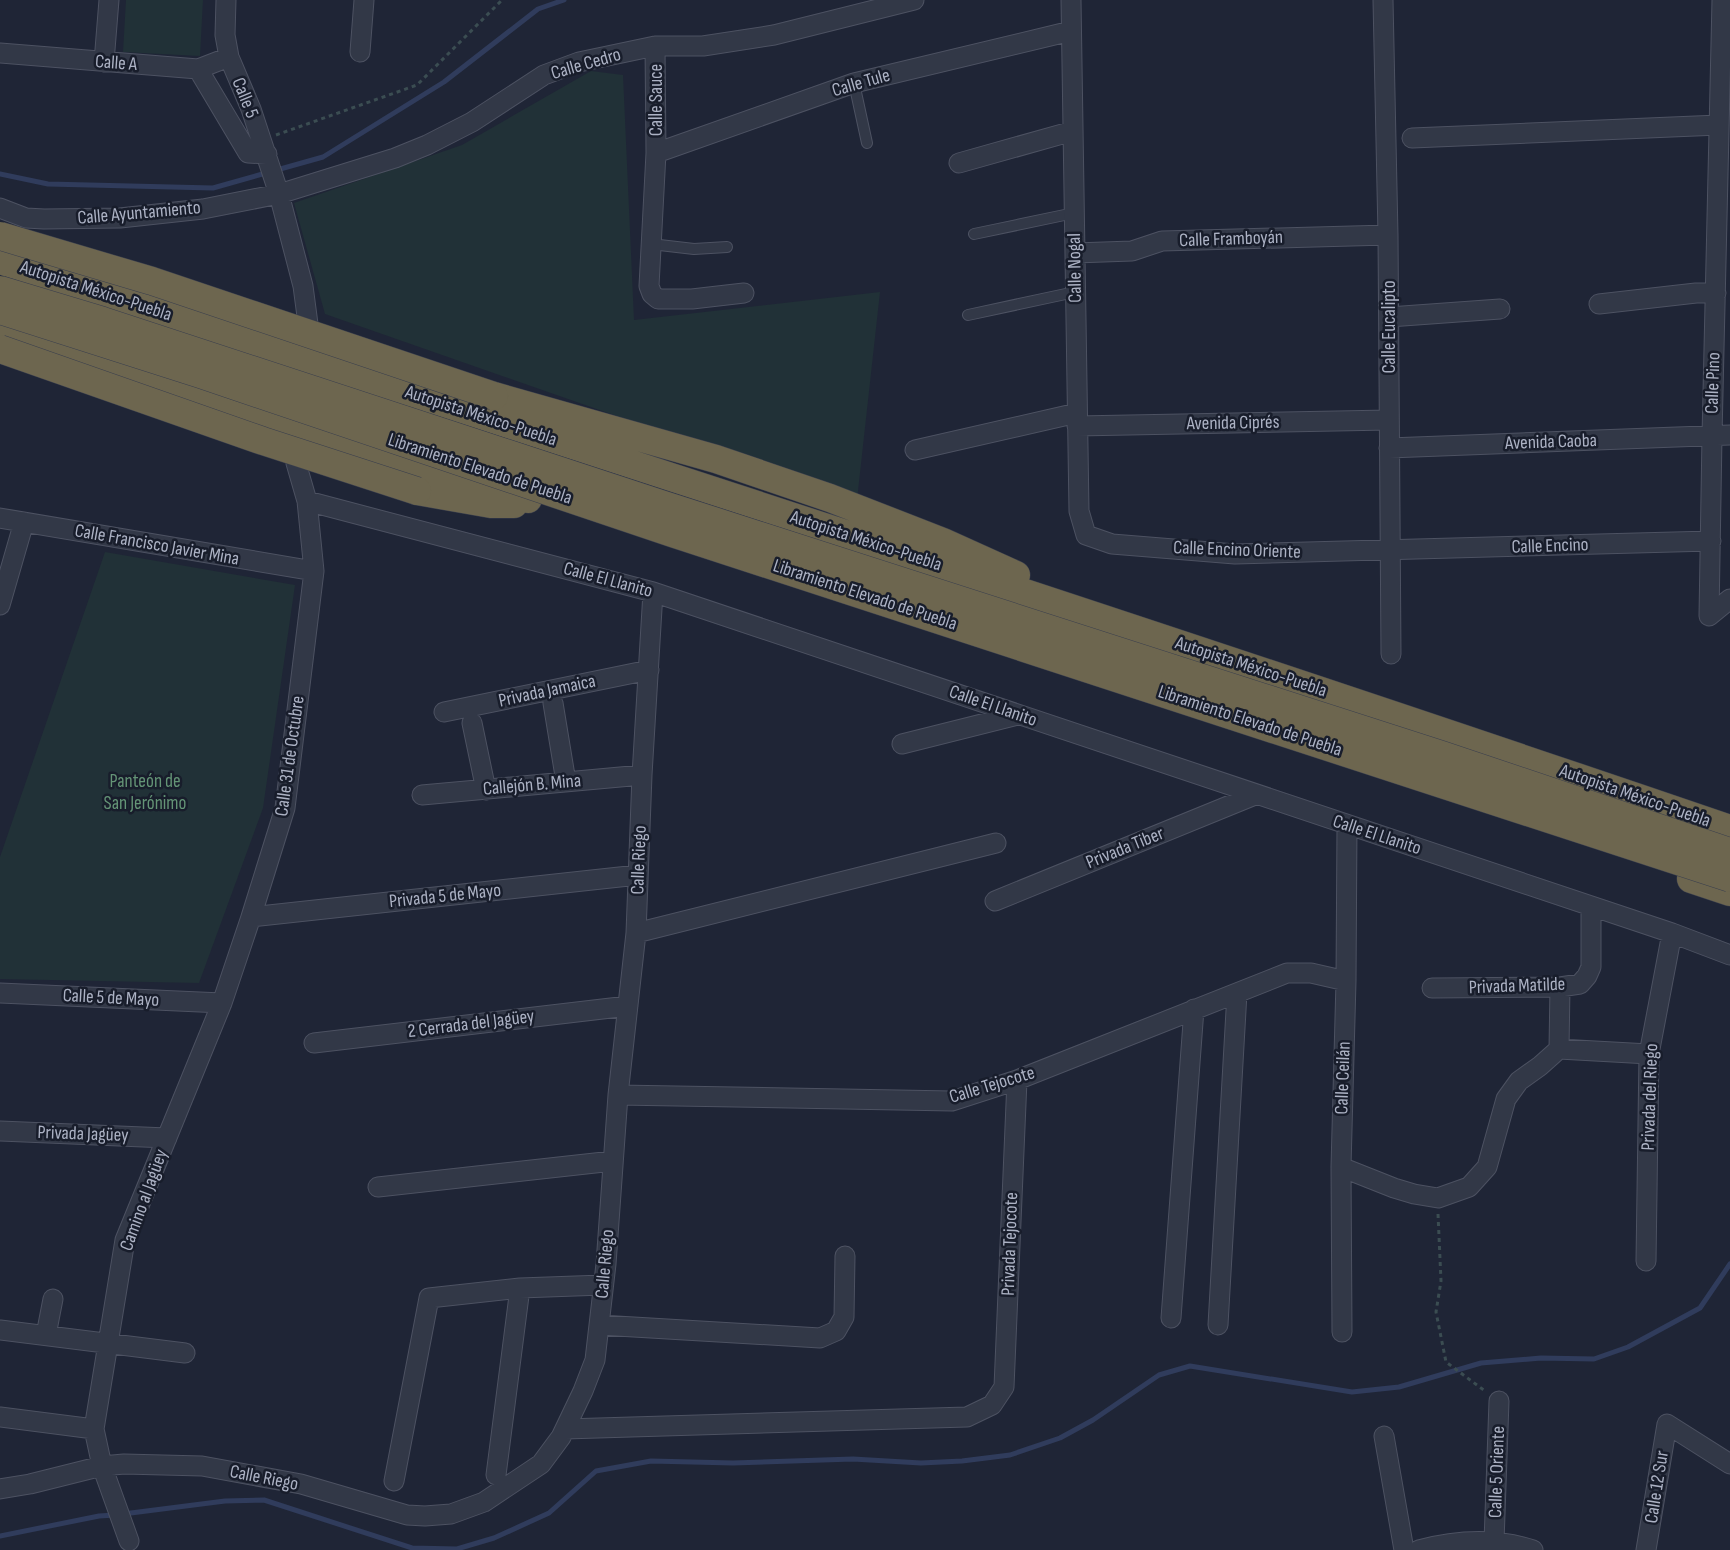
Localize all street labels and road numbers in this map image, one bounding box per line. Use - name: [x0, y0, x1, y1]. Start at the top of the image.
- street label: Calle Cedro: [548, 43, 624, 85]
- street label: Calle A: [94, 50, 139, 76]
- street label: Calle Sauce: [645, 64, 668, 136]
- street label: Calle Tule: [829, 64, 893, 102]
- street label: Calle 5: [227, 74, 263, 122]
- street label: Calle Ayuntamiento: [76, 196, 202, 230]
- street label: Calle Framboyán: [1179, 226, 1283, 252]
- street label: Calle Nogal: [1063, 233, 1087, 303]
- street label: Autopista México-Puebla: [16, 255, 175, 326]
- street label: Calle Eucalipto: [1378, 280, 1401, 374]
- street label: Calle Pino: [1700, 352, 1726, 414]
- street label: Autopista México-Puebla: [401, 380, 560, 451]
- street label: Avenida Ciprés: [1185, 411, 1280, 435]
- street label: Libramiento Elevado de Puebla: [385, 428, 575, 510]
- street label: Avenida Caoba: [1504, 429, 1597, 455]
- street label: Autopista México-Puebla: [786, 505, 945, 576]
- street label: Calle Francisco Javier Mina: [73, 519, 241, 571]
- street label: Calle Encino: [1511, 533, 1589, 559]
- street label: Calle Encino Oriente: [1173, 536, 1301, 564]
- street label: Libramiento Elevado de Puebla: [770, 554, 960, 636]
- street label: Calle El Llanito: [561, 557, 655, 603]
- street label: Autopista México-Puebla: [1171, 631, 1330, 702]
- street label: Privada Jamaica: [496, 670, 598, 712]
- street label: Calle El Llanito: [946, 680, 1040, 732]
- street label: Libramiento Elevado de Puebla: [1155, 680, 1345, 762]
- street label: Calle 31 de Octubre: [270, 694, 310, 818]
- street label: Autopista México-Puebla: [1556, 759, 1713, 833]
- street label: Callejón B. Mina: [482, 769, 582, 801]
- street label: Calle El Llanito: [1330, 810, 1424, 860]
- street label: Privada Tiber: [1083, 822, 1168, 874]
- street label: Calle Riego: [626, 825, 652, 895]
- street label: Privada 5 de Mayo: [388, 879, 502, 913]
- street label: Privada Matilde: [1468, 973, 1566, 999]
- street label: Calle 5 de Mayo: [62, 984, 160, 1012]
- street label: 2 Cerrada del Jagüey: [406, 1005, 536, 1043]
- street label: Calle Ceilán: [1330, 1041, 1356, 1115]
- street label: Privada del Riego: [1637, 1043, 1663, 1151]
- street label: Calle Tejocote: [947, 1061, 1037, 1109]
- street label: Privada Jagüey: [37, 1121, 130, 1147]
- street label: Camino al Jagüey: [115, 1145, 173, 1254]
- street label: Privada Tejocote: [997, 1192, 1023, 1296]
- street label: Calle Riego: [591, 1228, 619, 1300]
- street label: Calle 5 Oriente: [1484, 1426, 1510, 1518]
- street label: Calle 12 Sur: [1640, 1449, 1674, 1525]
- street label: Calle Riego: [228, 1460, 300, 1496]

